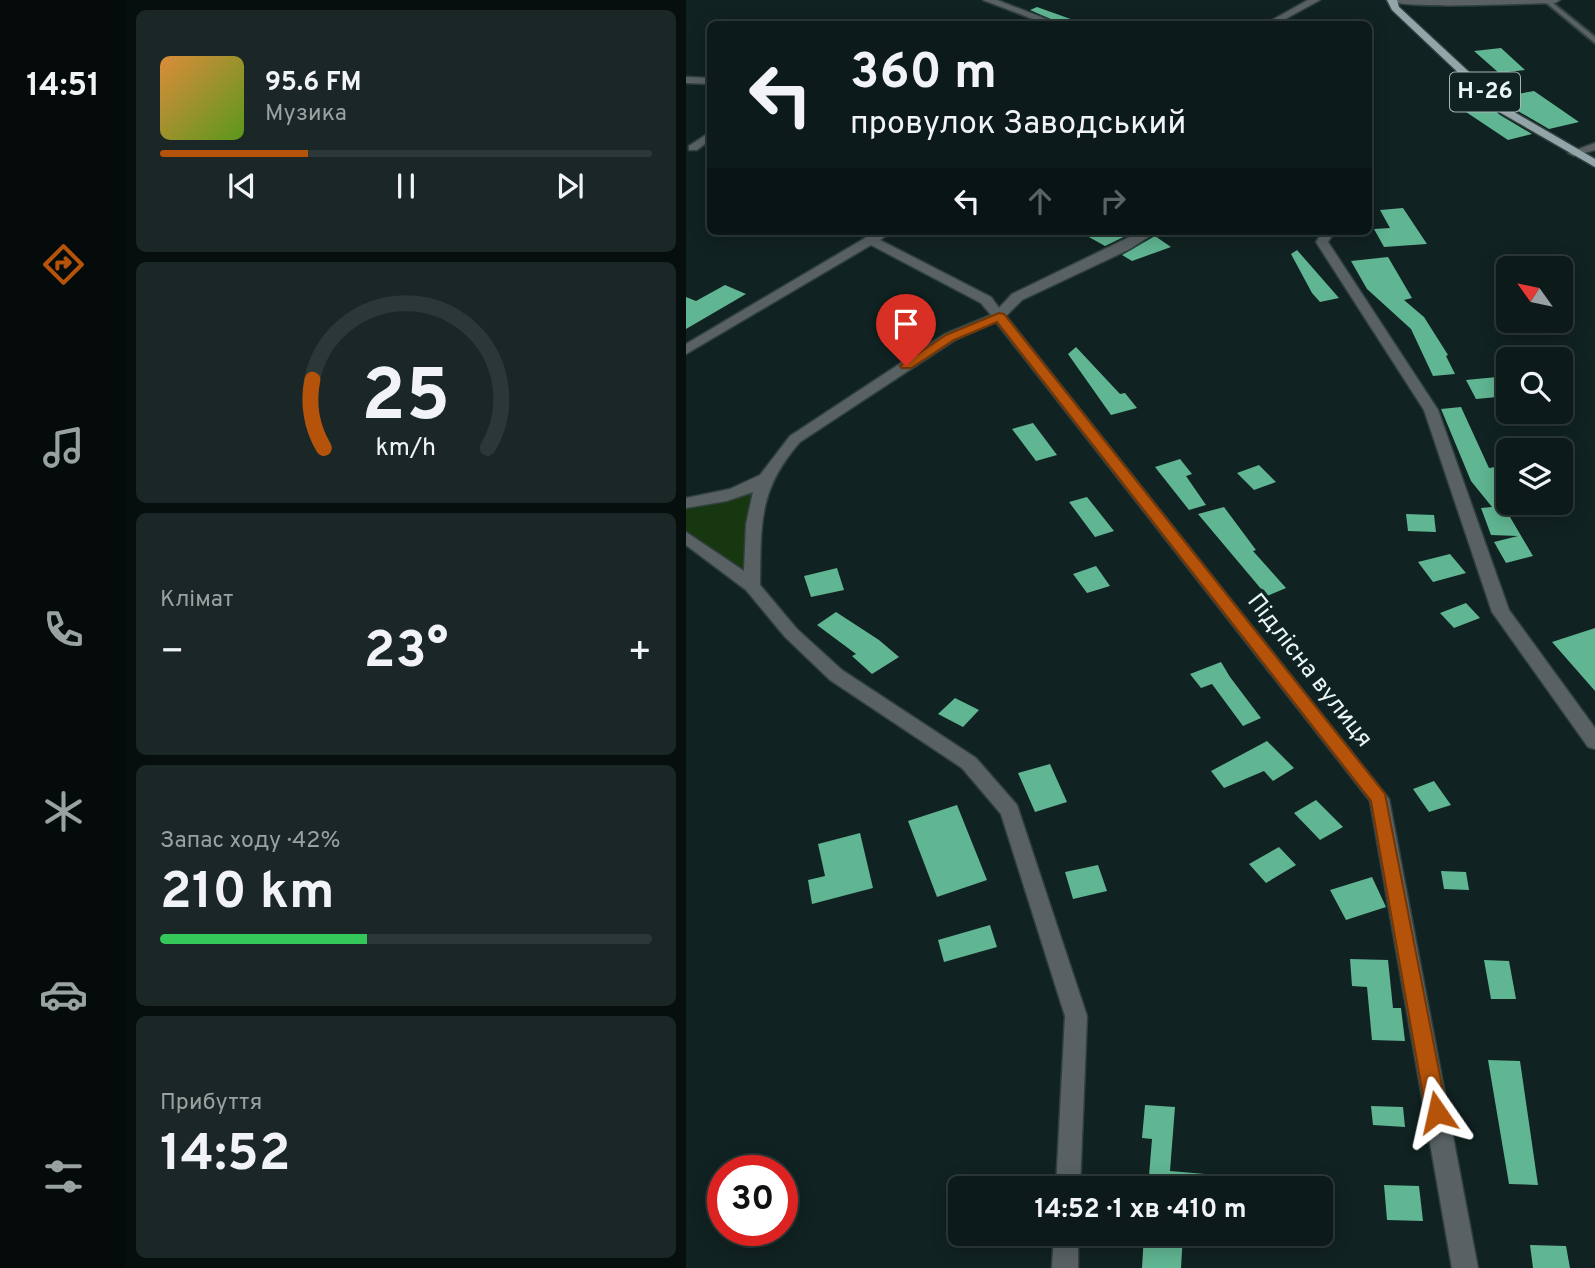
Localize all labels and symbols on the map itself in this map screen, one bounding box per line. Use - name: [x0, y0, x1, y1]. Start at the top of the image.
- road number: Н-26: [1450, 72, 1520, 111]
- north arrow: [1496, 256, 1573, 332]
- pin: [876, 294, 936, 366]
- street label: Підлісна вулиця: [1240, 588, 1378, 754]
- position arrow: [1400, 1075, 1474, 1149]
- speed limit sign: 30: [707, 1155, 798, 1246]

